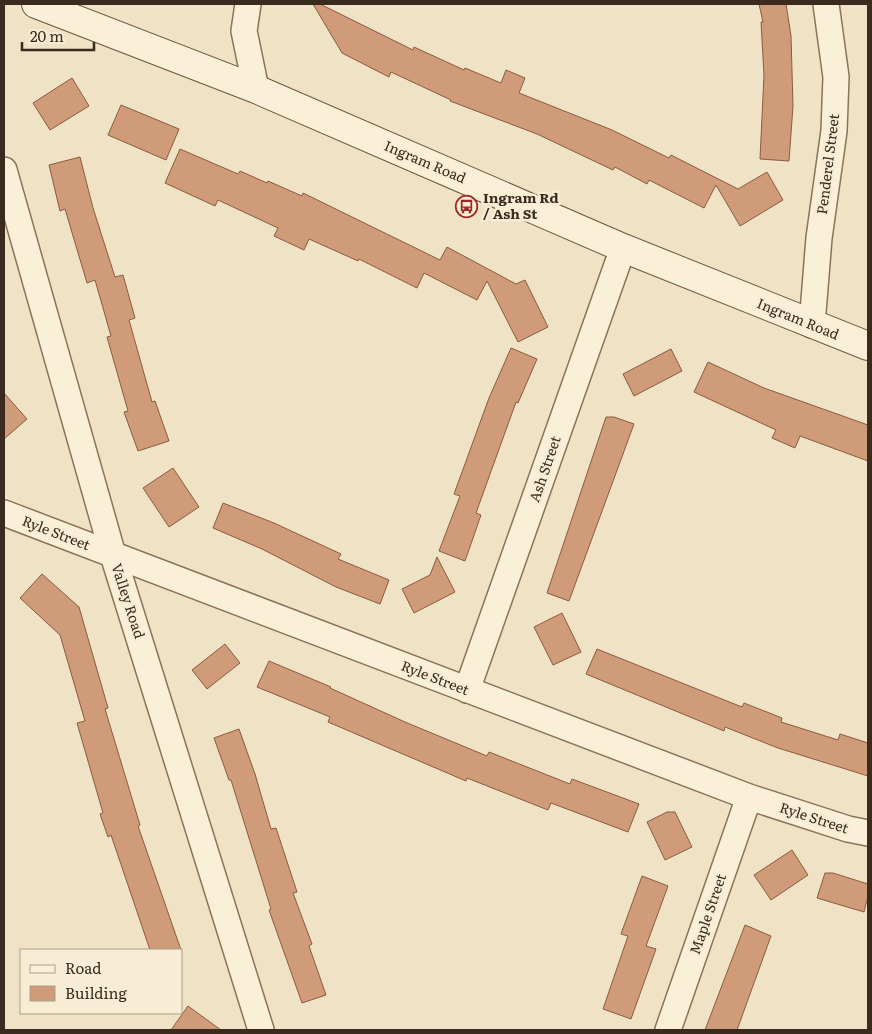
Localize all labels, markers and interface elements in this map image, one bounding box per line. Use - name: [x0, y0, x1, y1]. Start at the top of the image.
- scale bar: [22, 20, 95, 52]
- text: 20 m: [30, 24, 64, 47]
- street label: Penderel Street: [811, 112, 843, 215]
- street label: Ingram Road: [381, 135, 470, 187]
- place label: Ingram Rd / Ash St: [483, 187, 559, 223]
- bus stop icon: Ingram Rd / Ash St: [455, 194, 479, 218]
- street label: Ingram Road: [754, 292, 843, 344]
- street label: Ash Street: [523, 433, 565, 504]
- street label: Ryle Street: [19, 510, 94, 554]
- street label: Valley Road: [107, 560, 151, 641]
- street label: Ryle Street: [398, 655, 473, 699]
- street label: Ryle Street: [777, 797, 852, 838]
- street label: Maple Street: [684, 870, 730, 957]
- legend: [20, 949, 182, 1014]
- text: Road: [65, 956, 101, 979]
- text: Building: [65, 981, 127, 1004]

